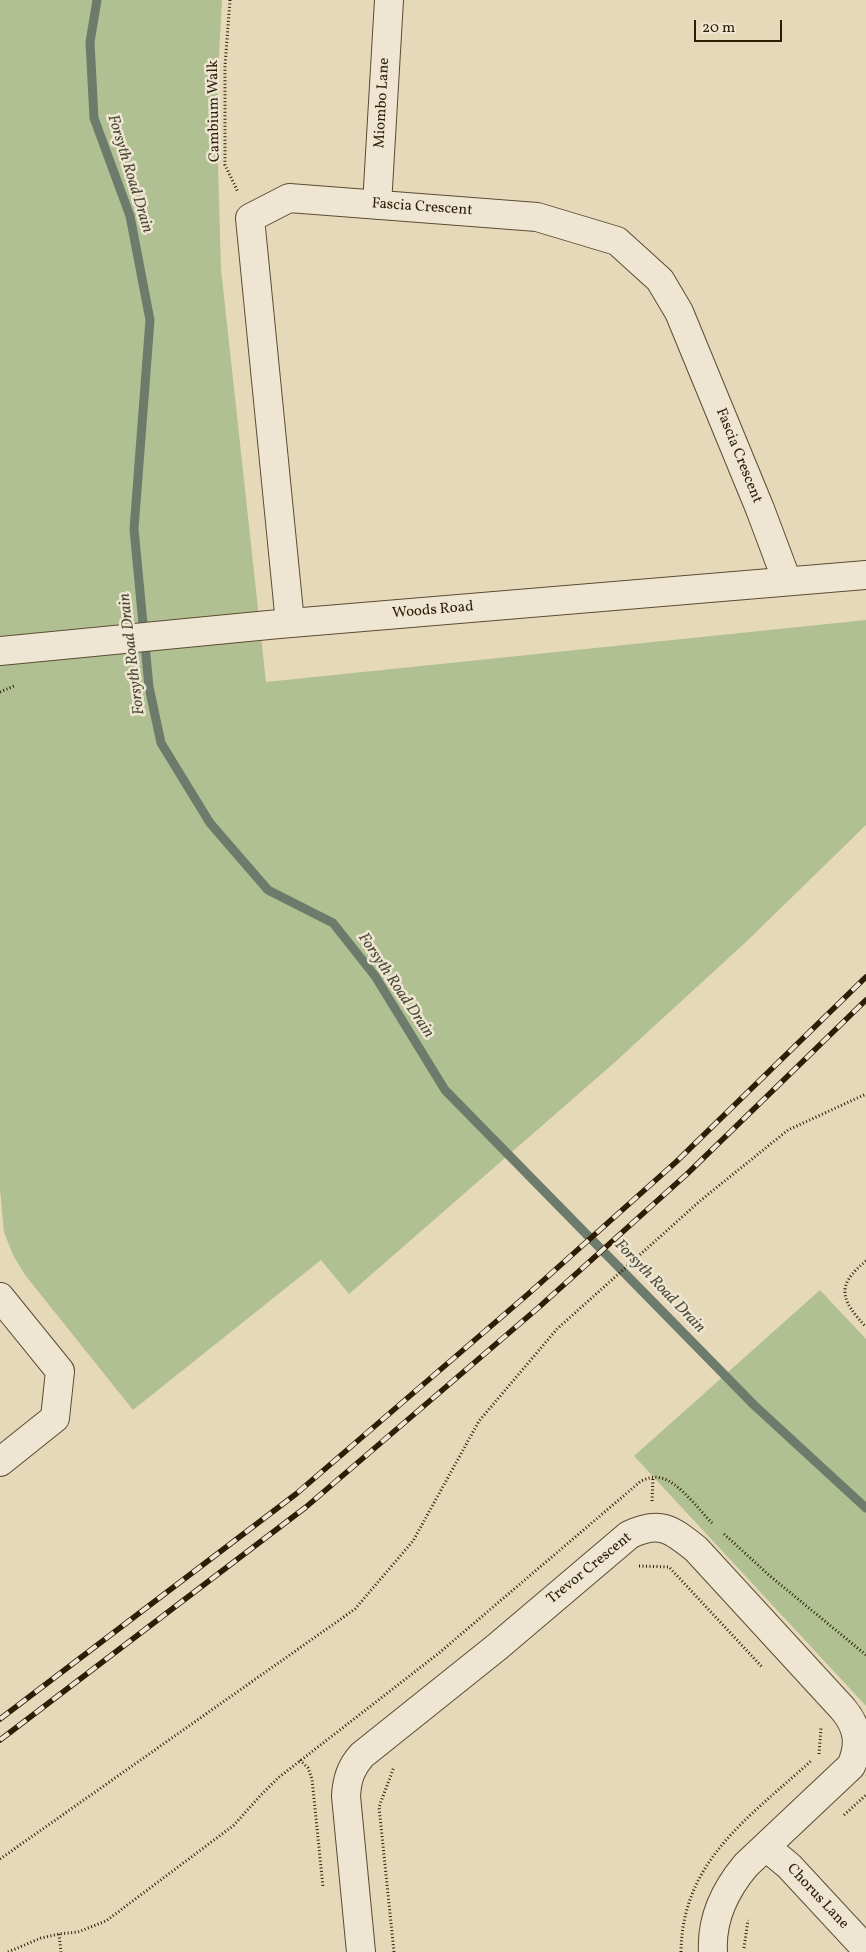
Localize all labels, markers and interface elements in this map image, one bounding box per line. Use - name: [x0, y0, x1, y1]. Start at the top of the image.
- scale bar: [696, 10, 784, 42]
- text: 20 m: [702, 18, 735, 39]
- street label: Miombo Lane: [372, 57, 394, 149]
- street label: Cambium Walk: [205, 60, 225, 162]
- water label: Forsyth Road Drain: [102, 113, 156, 235]
- street label: Fascia Crescent: [371, 196, 473, 220]
- street label: Fascia Crescent: [711, 406, 765, 506]
- water label: Forsyth Road Drain: [116, 592, 150, 716]
- street label: Woods Road: [392, 598, 474, 624]
- water label: Forsyth Road Drain: [353, 930, 437, 1042]
- water label: Forsyth Road Drain: [609, 1236, 709, 1338]
- street label: Trevor Crescent: [544, 1529, 636, 1609]
- street label: Chorus Lane: [782, 1861, 852, 1933]

